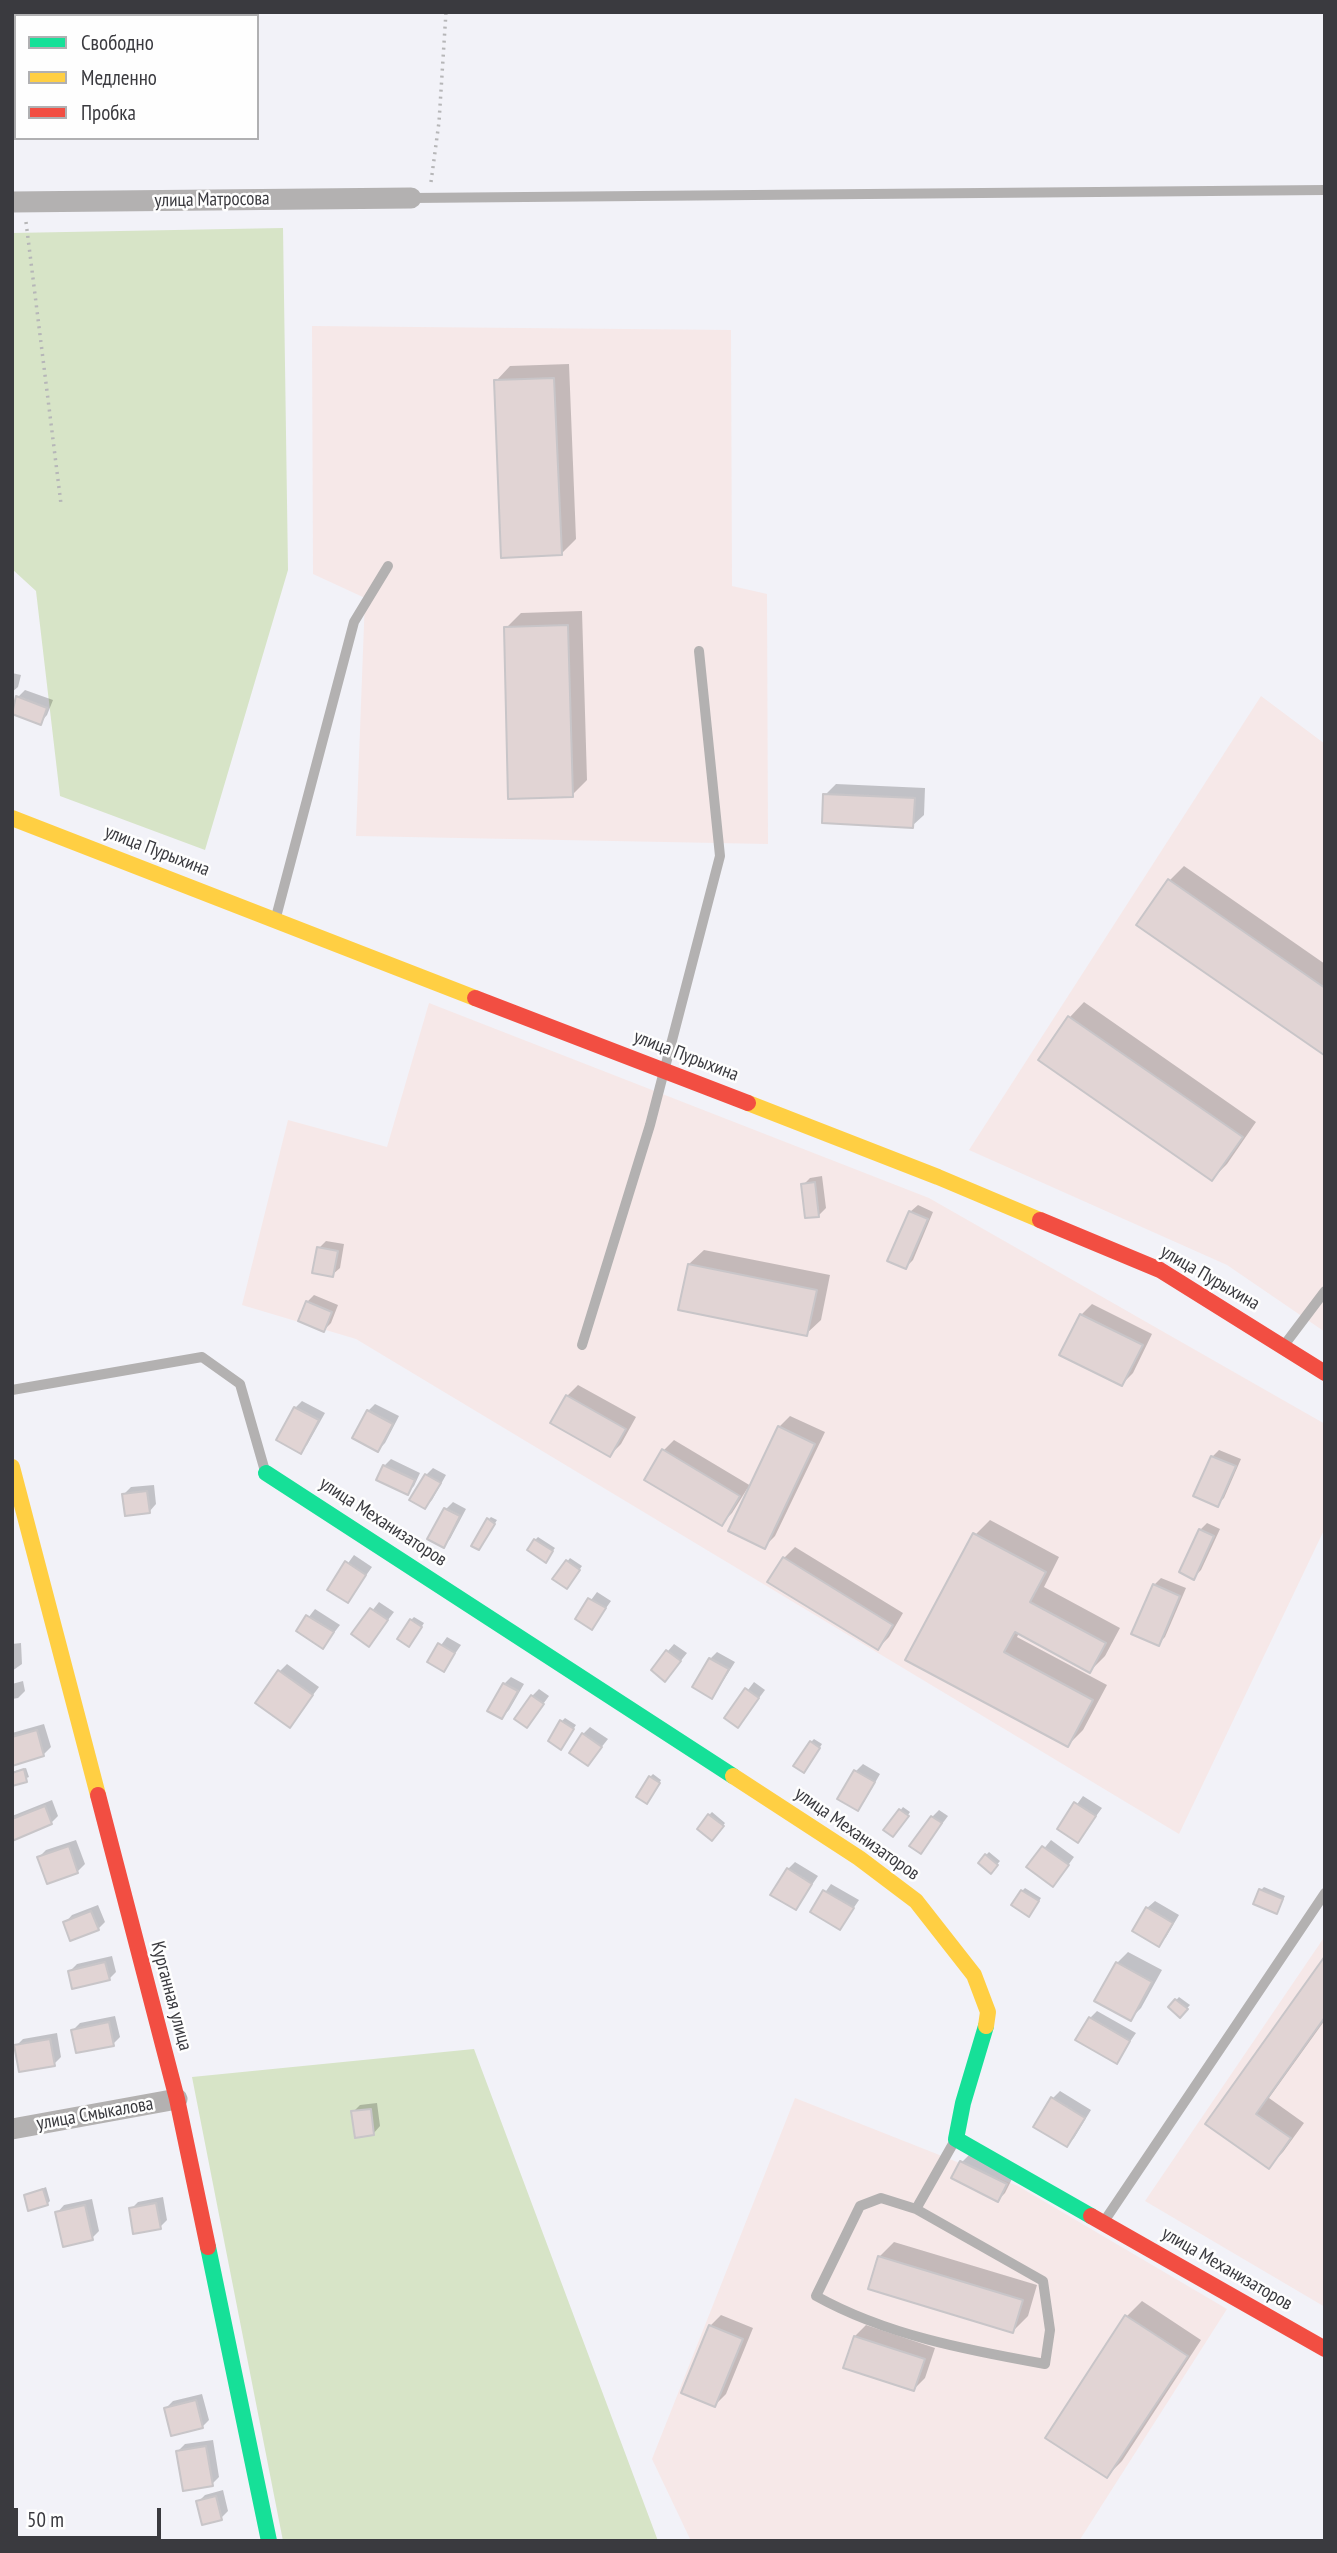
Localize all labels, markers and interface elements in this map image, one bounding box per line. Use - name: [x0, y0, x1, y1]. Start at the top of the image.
- legend: [14, 14, 259, 140]
- text: Свободно: [81, 29, 154, 56]
- text: Медленно: [81, 64, 157, 91]
- text: Пробка: [81, 99, 136, 126]
- street label: улица Матросова: [154, 188, 270, 212]
- street label: улица Пурыхина: [101, 821, 213, 881]
- street label: улица Пурыхина: [630, 1026, 742, 1086]
- street label: улица Пурыхина: [1156, 1240, 1264, 1316]
- street label: улица Механизаторов: [315, 1472, 451, 1572]
- street label: улица Механизаторов: [790, 1782, 924, 1886]
- street label: Курганная улица: [145, 1939, 197, 2053]
- street label: улица Смыкалова: [35, 2093, 155, 2135]
- street label: улица Механизаторов: [1158, 2222, 1296, 2316]
- scale bar: [18, 2494, 164, 2538]
- text: 50 m: [27, 2506, 64, 2533]

